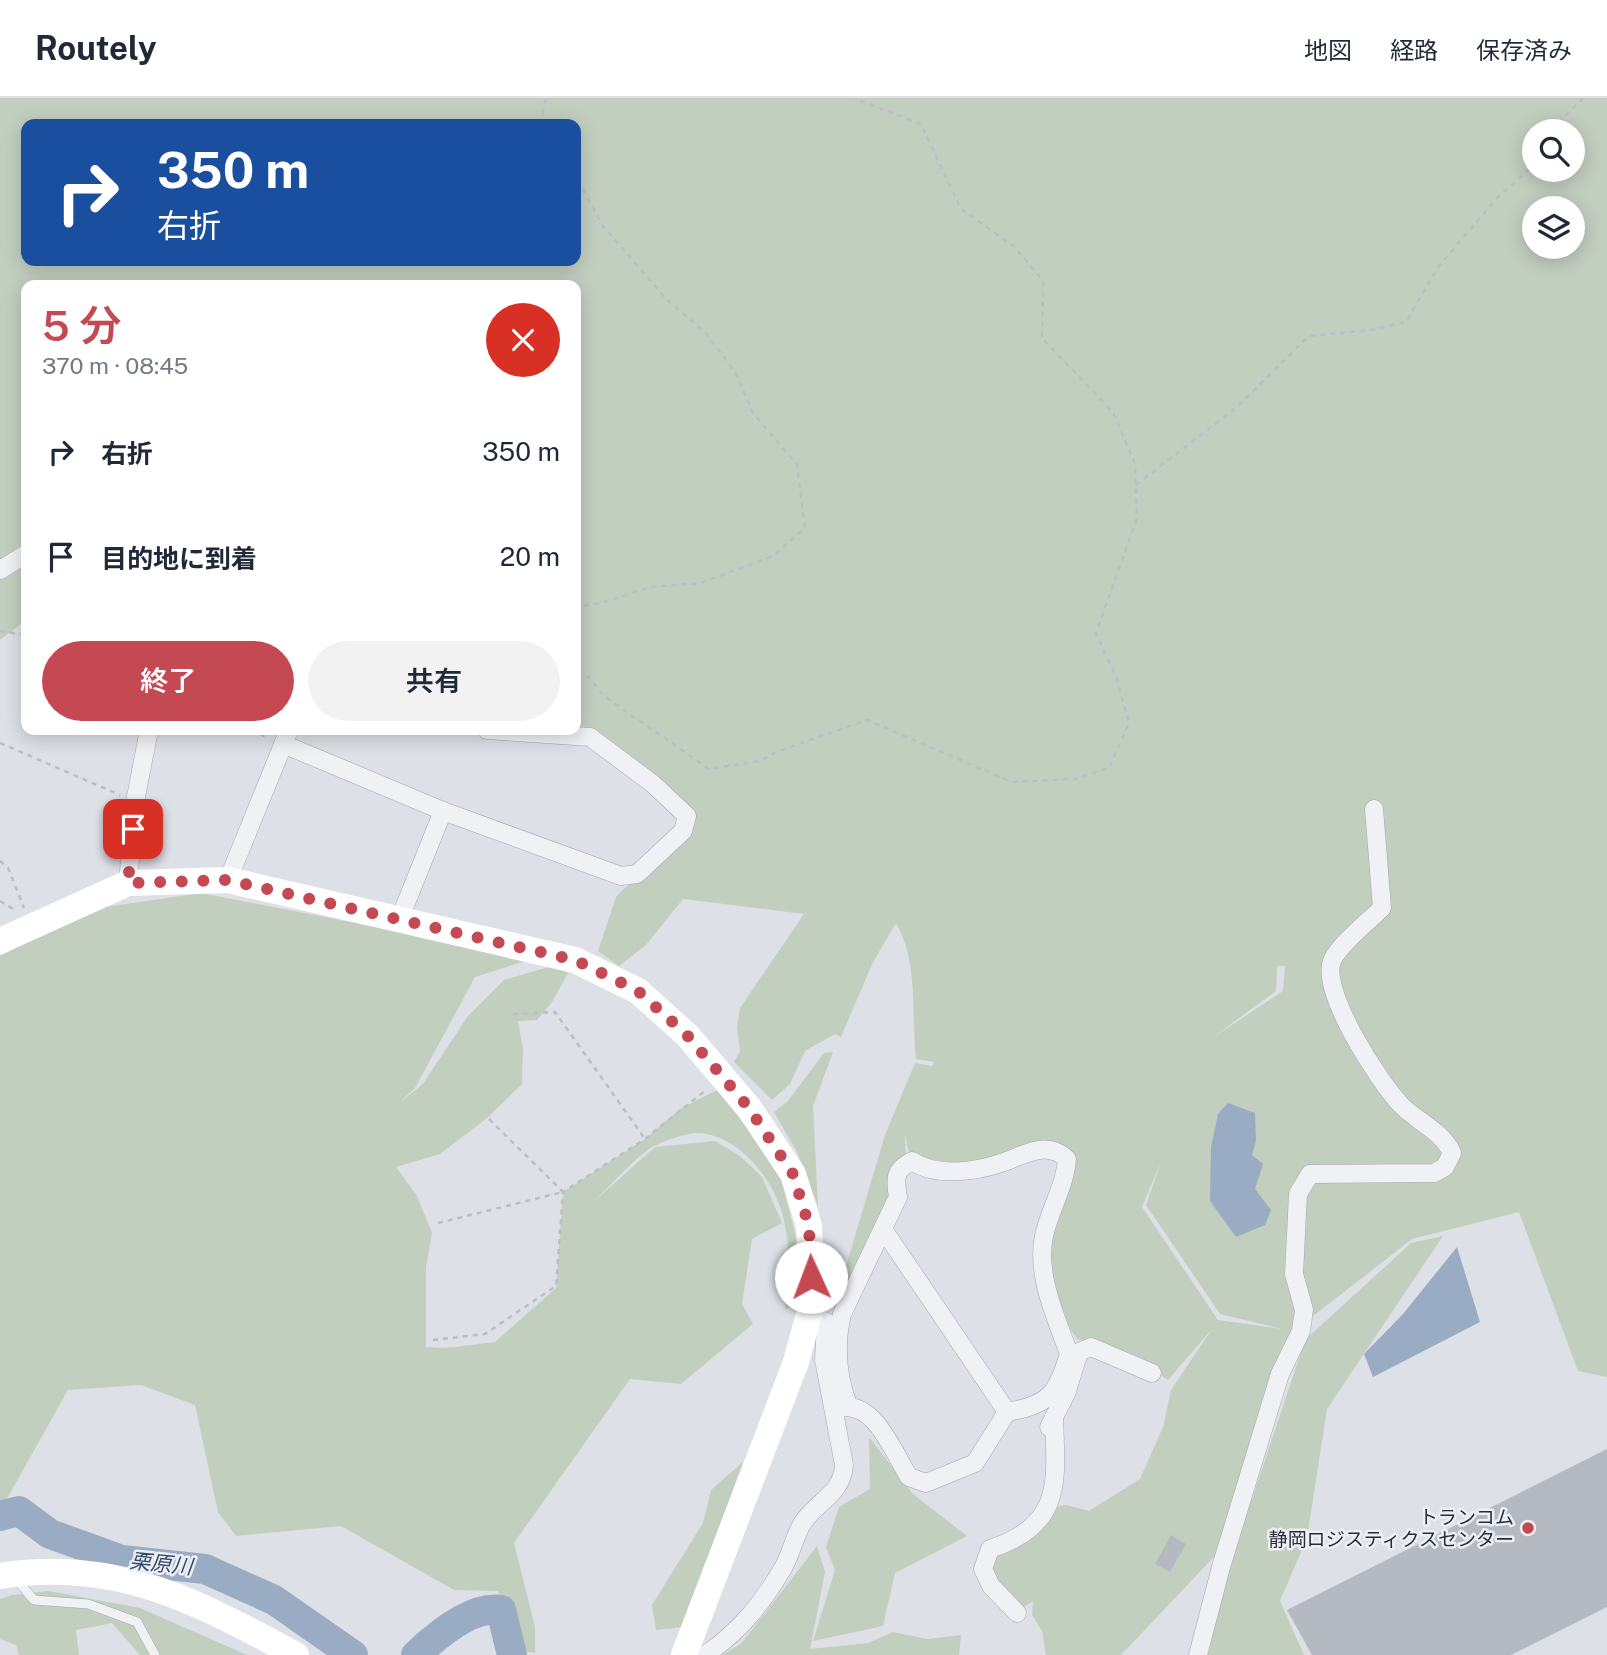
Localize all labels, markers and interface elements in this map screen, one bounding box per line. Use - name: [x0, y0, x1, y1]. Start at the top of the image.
- text: Routely: [35, 29, 157, 67]
- text: 地図: [1304, 36, 1352, 64]
- text: 経路: [1390, 36, 1438, 64]
- text: 保存済み: [1476, 36, 1572, 64]
- map controls: [1522, 119, 1585, 259]
- button: search: [1522, 119, 1585, 182]
- text: 350 m: [157, 141, 309, 199]
- icon: right: [42, 147, 133, 238]
- button: layers: [1522, 196, 1585, 259]
- text: 右折: [157, 207, 221, 244]
- text: 5 分: [42, 301, 122, 350]
- button: close: [486, 303, 560, 377]
- text: 370 m · 08:45: [42, 352, 188, 379]
- icon: right: [42, 433, 80, 471]
- text: 350 m: [482, 436, 560, 467]
- text: 右折: [101, 438, 153, 469]
- icon: arrive: [42, 538, 80, 576]
- text: 20 m: [500, 541, 560, 572]
- text: 目的地に到着: [101, 543, 257, 574]
- button: 終了: [42, 641, 294, 721]
- button: 共有: [308, 641, 560, 721]
- pin: [103, 799, 163, 859]
- icon: arrive: [114, 810, 152, 848]
- position arrow: [774, 1240, 848, 1314]
- place label: トランコム 静岡ロジスティクスセンター: [1269, 1506, 1514, 1550]
- marker: トランコム 静岡ロジスティクスセンター: [1520, 1520, 1536, 1536]
- water label: 栗原川: [128, 1548, 196, 1579]

